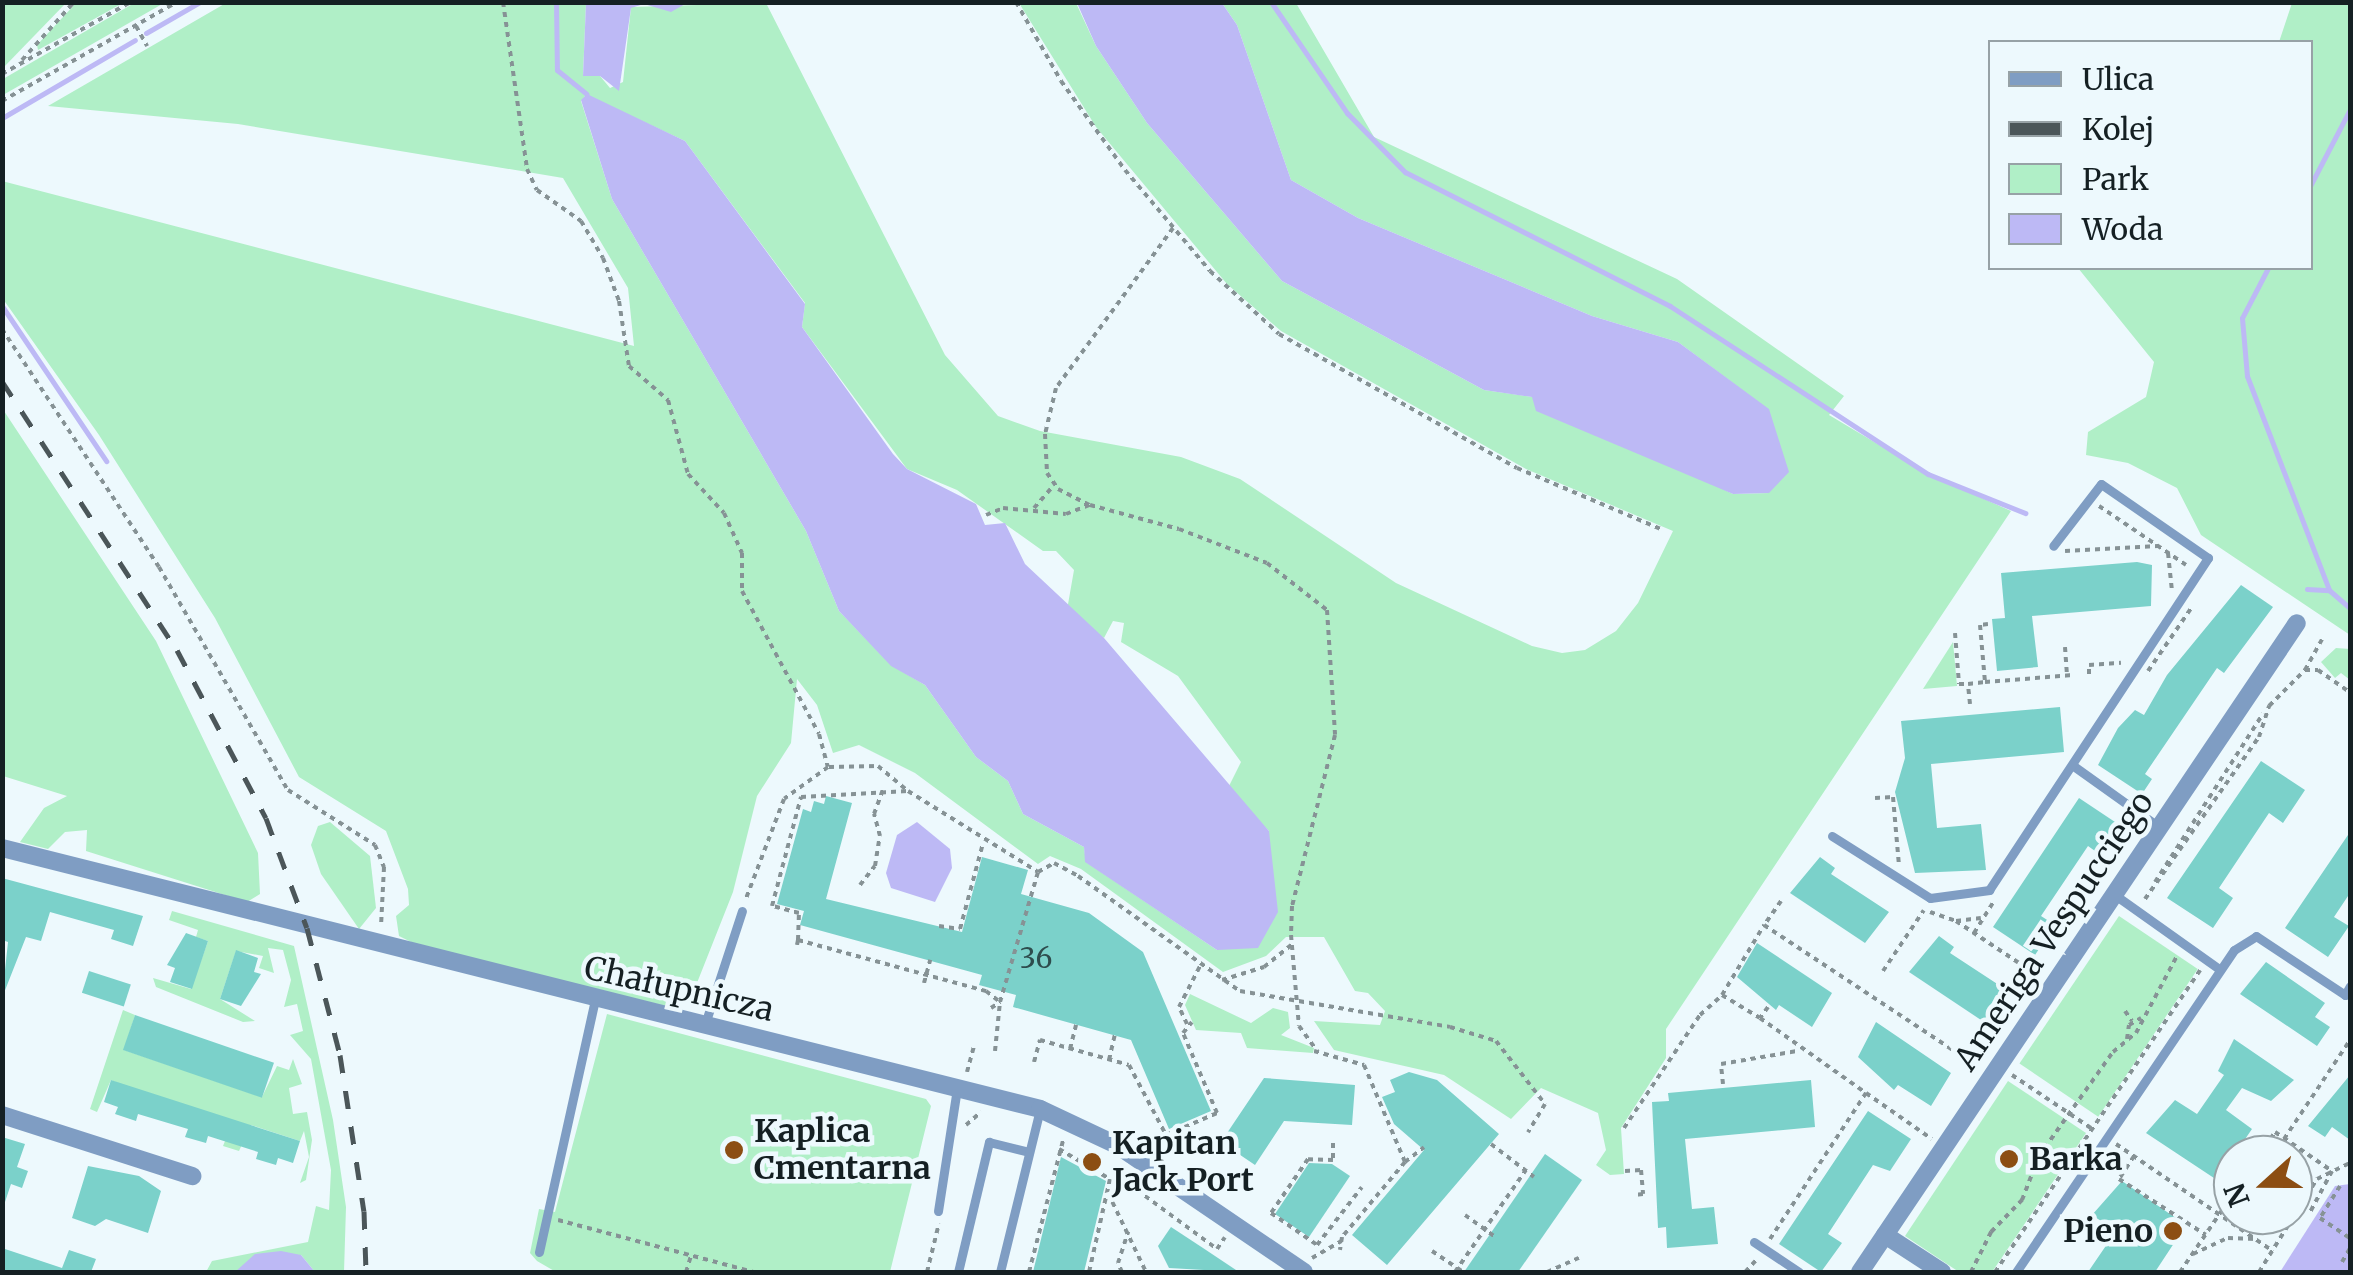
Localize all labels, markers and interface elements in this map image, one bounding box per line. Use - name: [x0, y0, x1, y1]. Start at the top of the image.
- legend: [1988, 40, 2313, 270]
- text: Ulica: [2082, 60, 2154, 98]
- text: Kolej: [2082, 110, 2155, 148]
- text: Park: [2082, 160, 2149, 198]
- text: Woda: [2082, 210, 2163, 248]
- street label: Ameriga Vespucciego: [1946, 784, 2162, 1078]
- house number: 36: [1020, 941, 1052, 975]
- street label: Chałupnicza: [581, 949, 777, 1029]
- place label: Kaplica Cmentarna: [754, 1113, 931, 1188]
- place label: Kapitan Jack Port: [1112, 1125, 1254, 1200]
- north arrow: [2213, 1135, 2313, 1235]
- marker: Kaplica Cmentarna: [723, 1139, 745, 1161]
- place label: Barka: [2029, 1140, 2123, 1178]
- marker: Barka: [1998, 1148, 2020, 1170]
- marker: Kapitan Jack Port: [1081, 1151, 1103, 1173]
- text: N: [2216, 1178, 2258, 1212]
- place label: Pieno: [2063, 1212, 2153, 1250]
- marker: Pieno: [2162, 1220, 2184, 1242]

